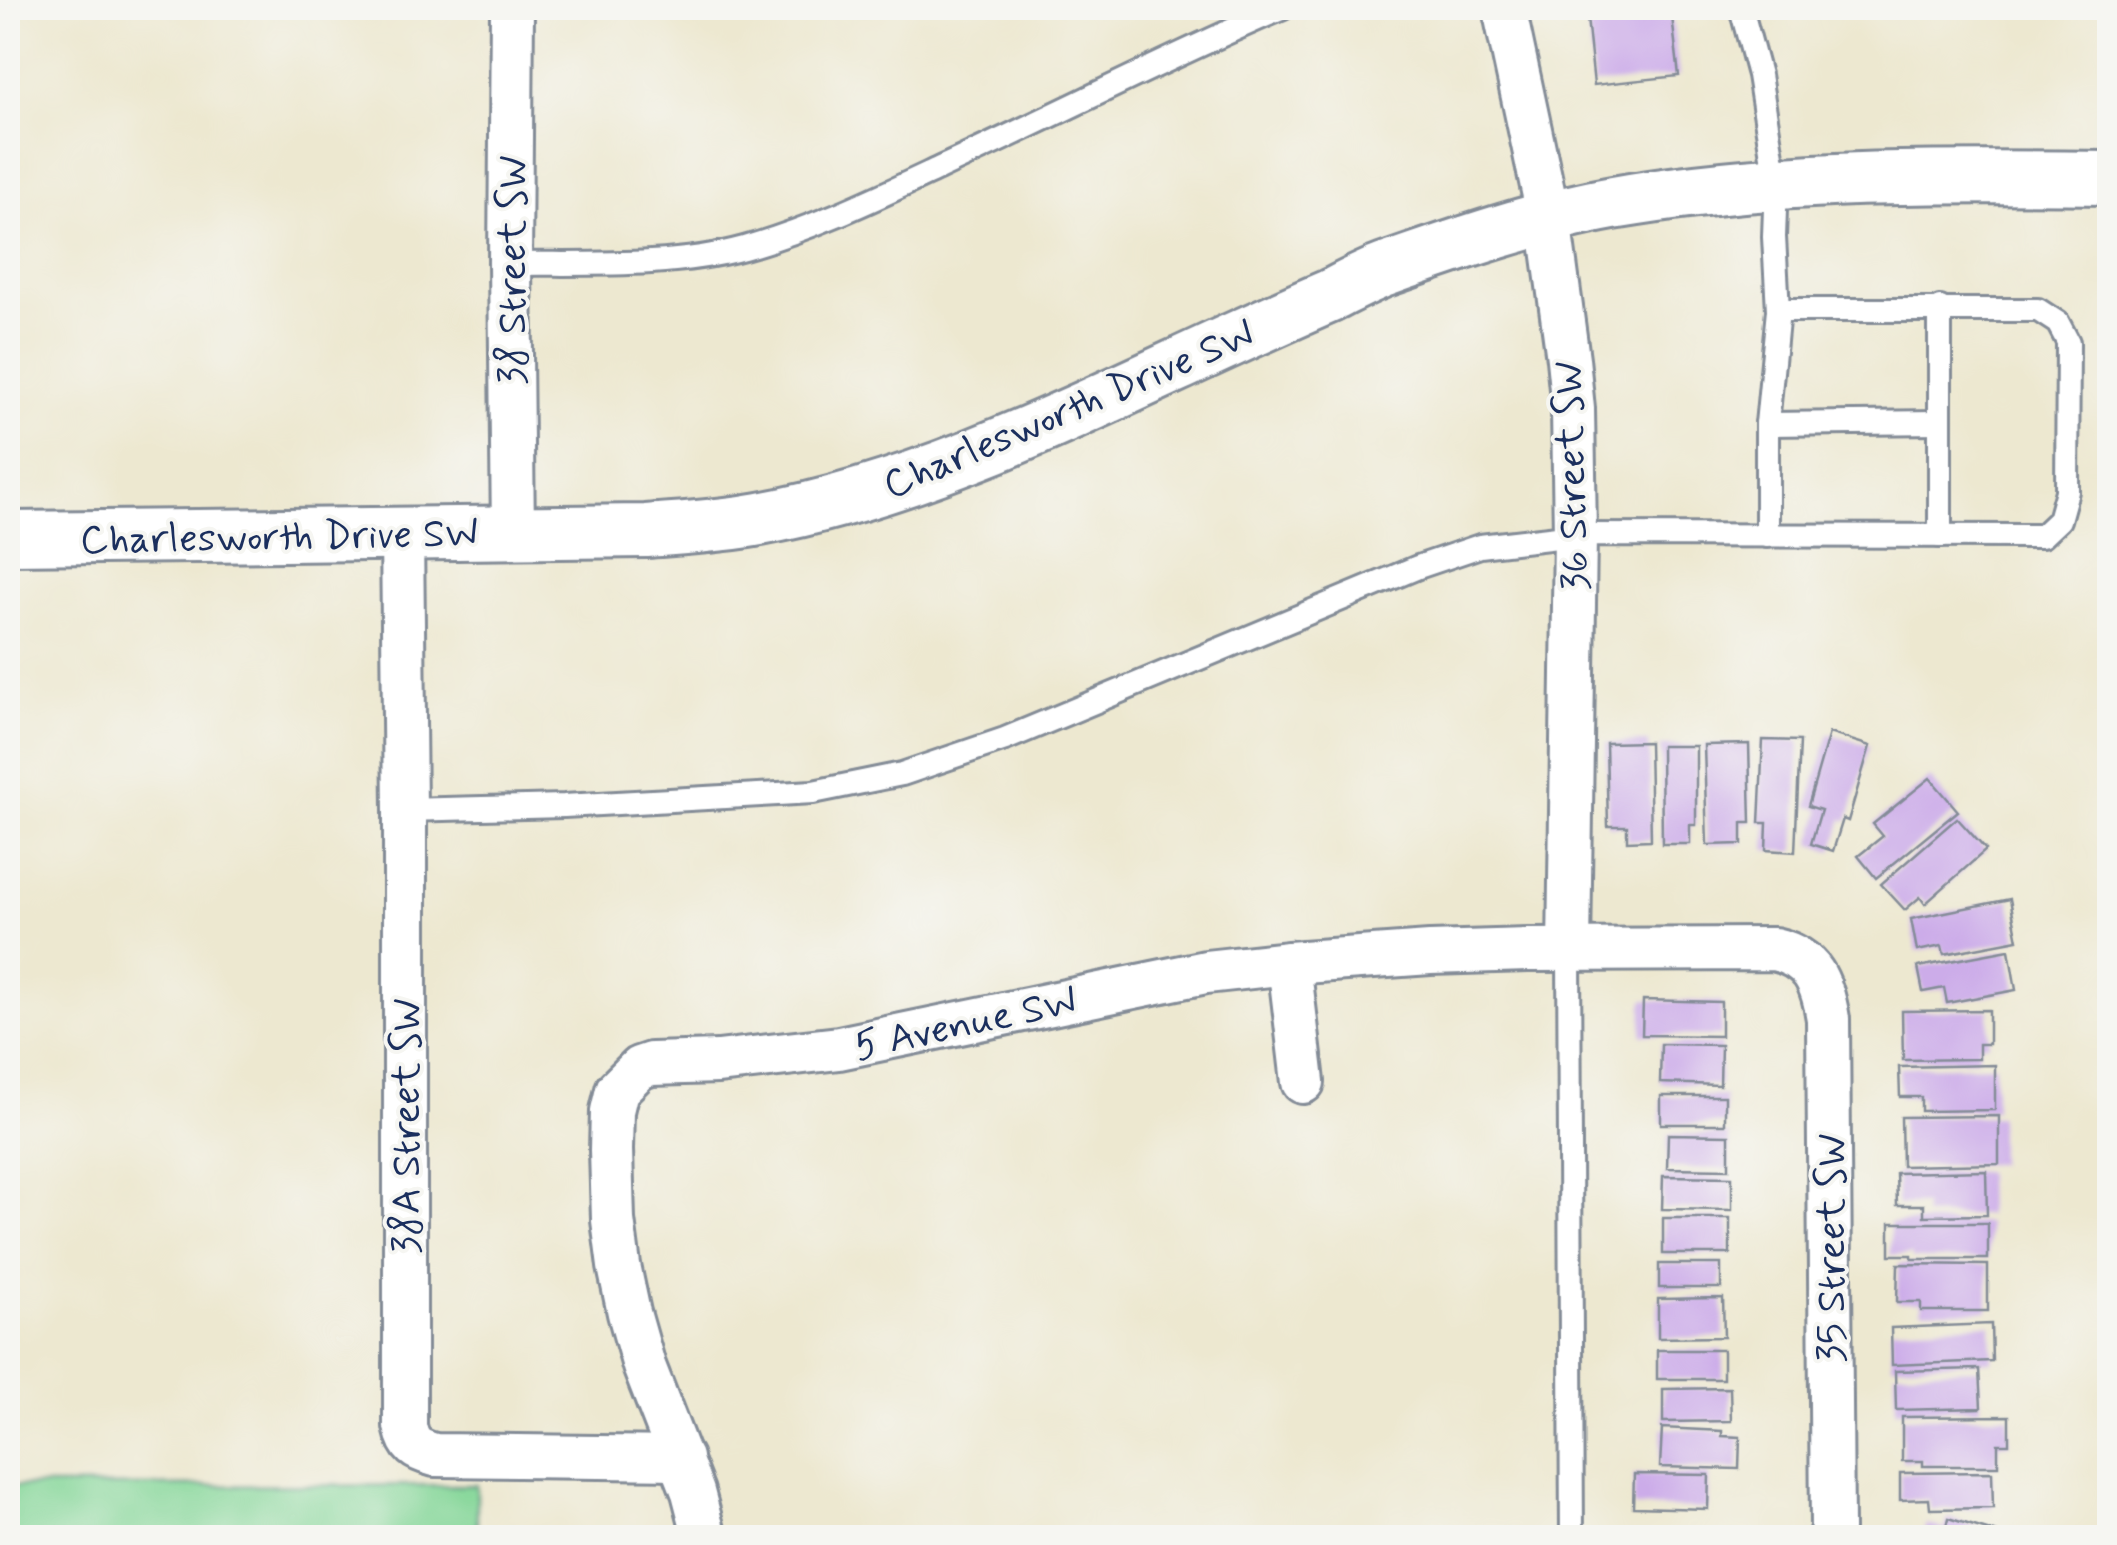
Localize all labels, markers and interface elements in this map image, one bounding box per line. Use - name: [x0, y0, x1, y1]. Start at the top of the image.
- street label: 38 Street SW: [488, 155, 540, 385]
- street label: Charlesworth Drive SW: [876, 309, 1263, 512]
- street label: 36 Street SW: [1543, 360, 1603, 592]
- street label: Charlesworth Drive SW: [80, 509, 479, 567]
- street label: 5 Avenue SW: [850, 976, 1082, 1074]
- street label: 38A Street SW: [382, 998, 434, 1254]
- street label: 35 Street SW: [1807, 1133, 1859, 1363]

